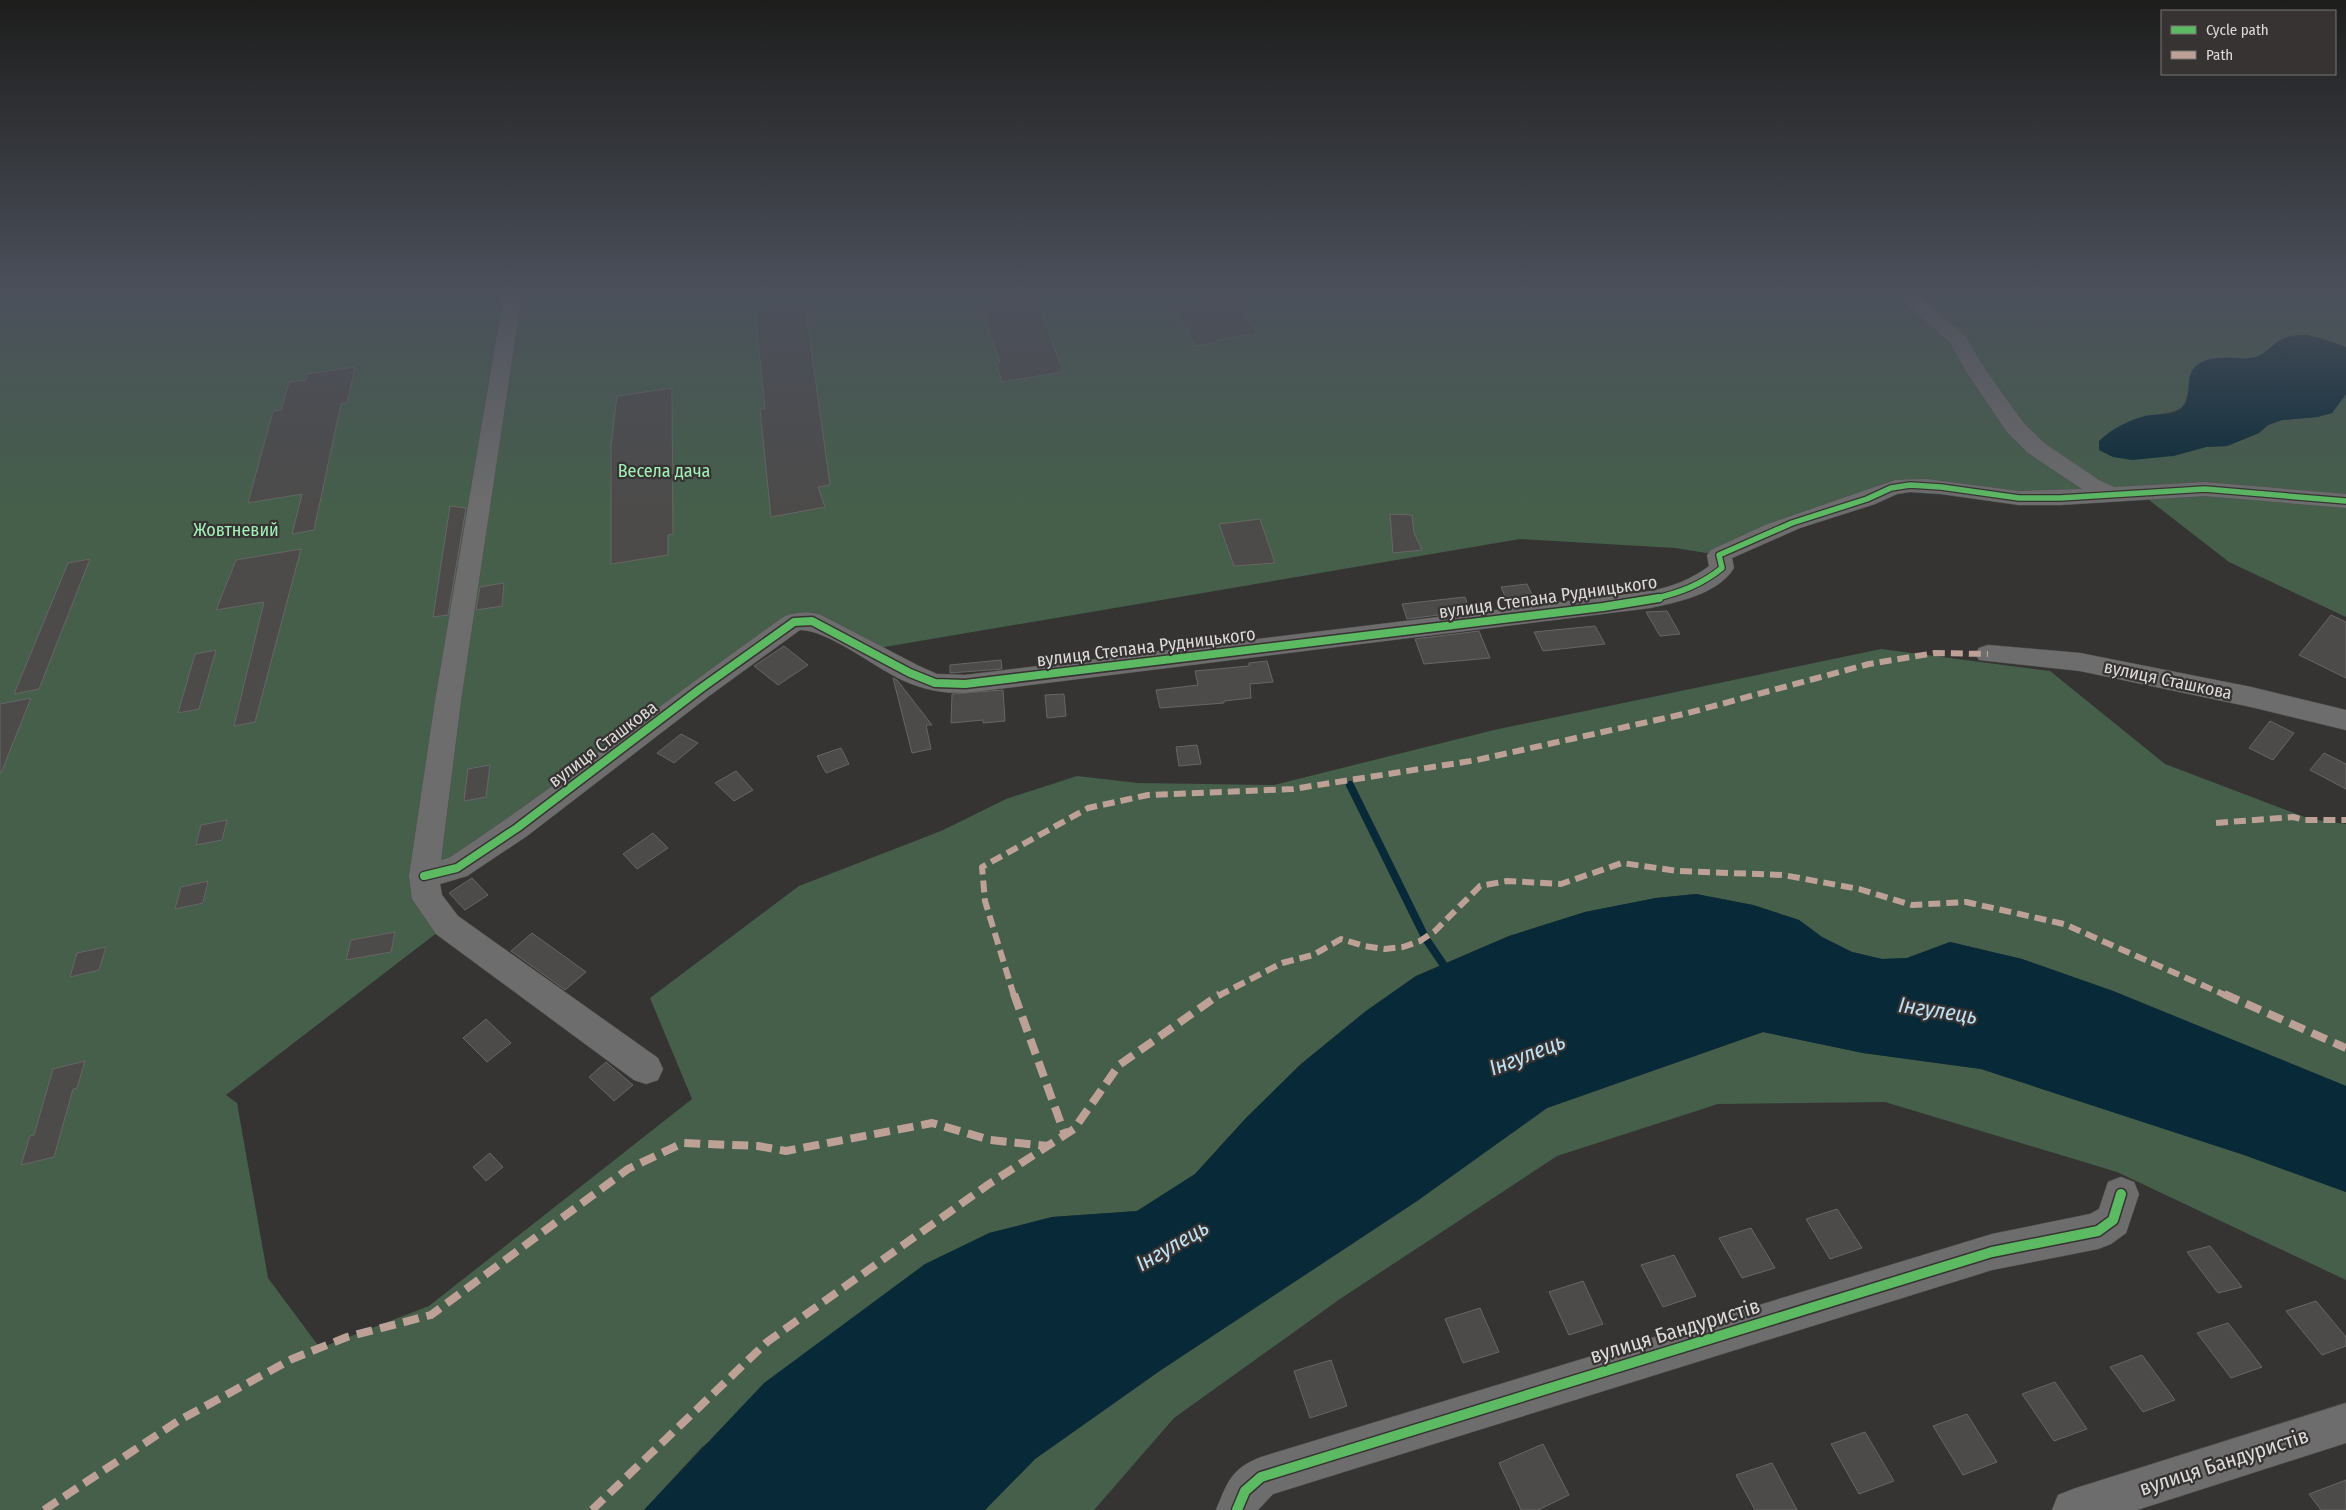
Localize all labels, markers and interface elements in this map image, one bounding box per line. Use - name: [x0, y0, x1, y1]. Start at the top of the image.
- legend: [2161, 10, 2336, 75]
- text: Cycle path: [2206, 21, 2269, 39]
- text: Path: [2206, 46, 2233, 64]
- park label: Весела дача: [618, 460, 711, 482]
- park label: Жовтневий: [193, 519, 279, 541]
- street label: вулиця Степана Рудницького: [1437, 571, 1659, 623]
- street label: вулиця Степана Рудницького: [1035, 623, 1257, 671]
- street label: вулиця Сташкова: [2102, 656, 2234, 704]
- street label: вулиця Сташкова: [544, 696, 662, 792]
- water label: Інгулець: [1897, 991, 1979, 1030]
- water label: Інгулець: [1485, 1028, 1569, 1081]
- water label: Інгулець: [1131, 1214, 1213, 1277]
- street label: вулиця Бандуристів: [1587, 1293, 1763, 1369]
- street label: вулиця Бандуристів: [2136, 1422, 2312, 1502]

